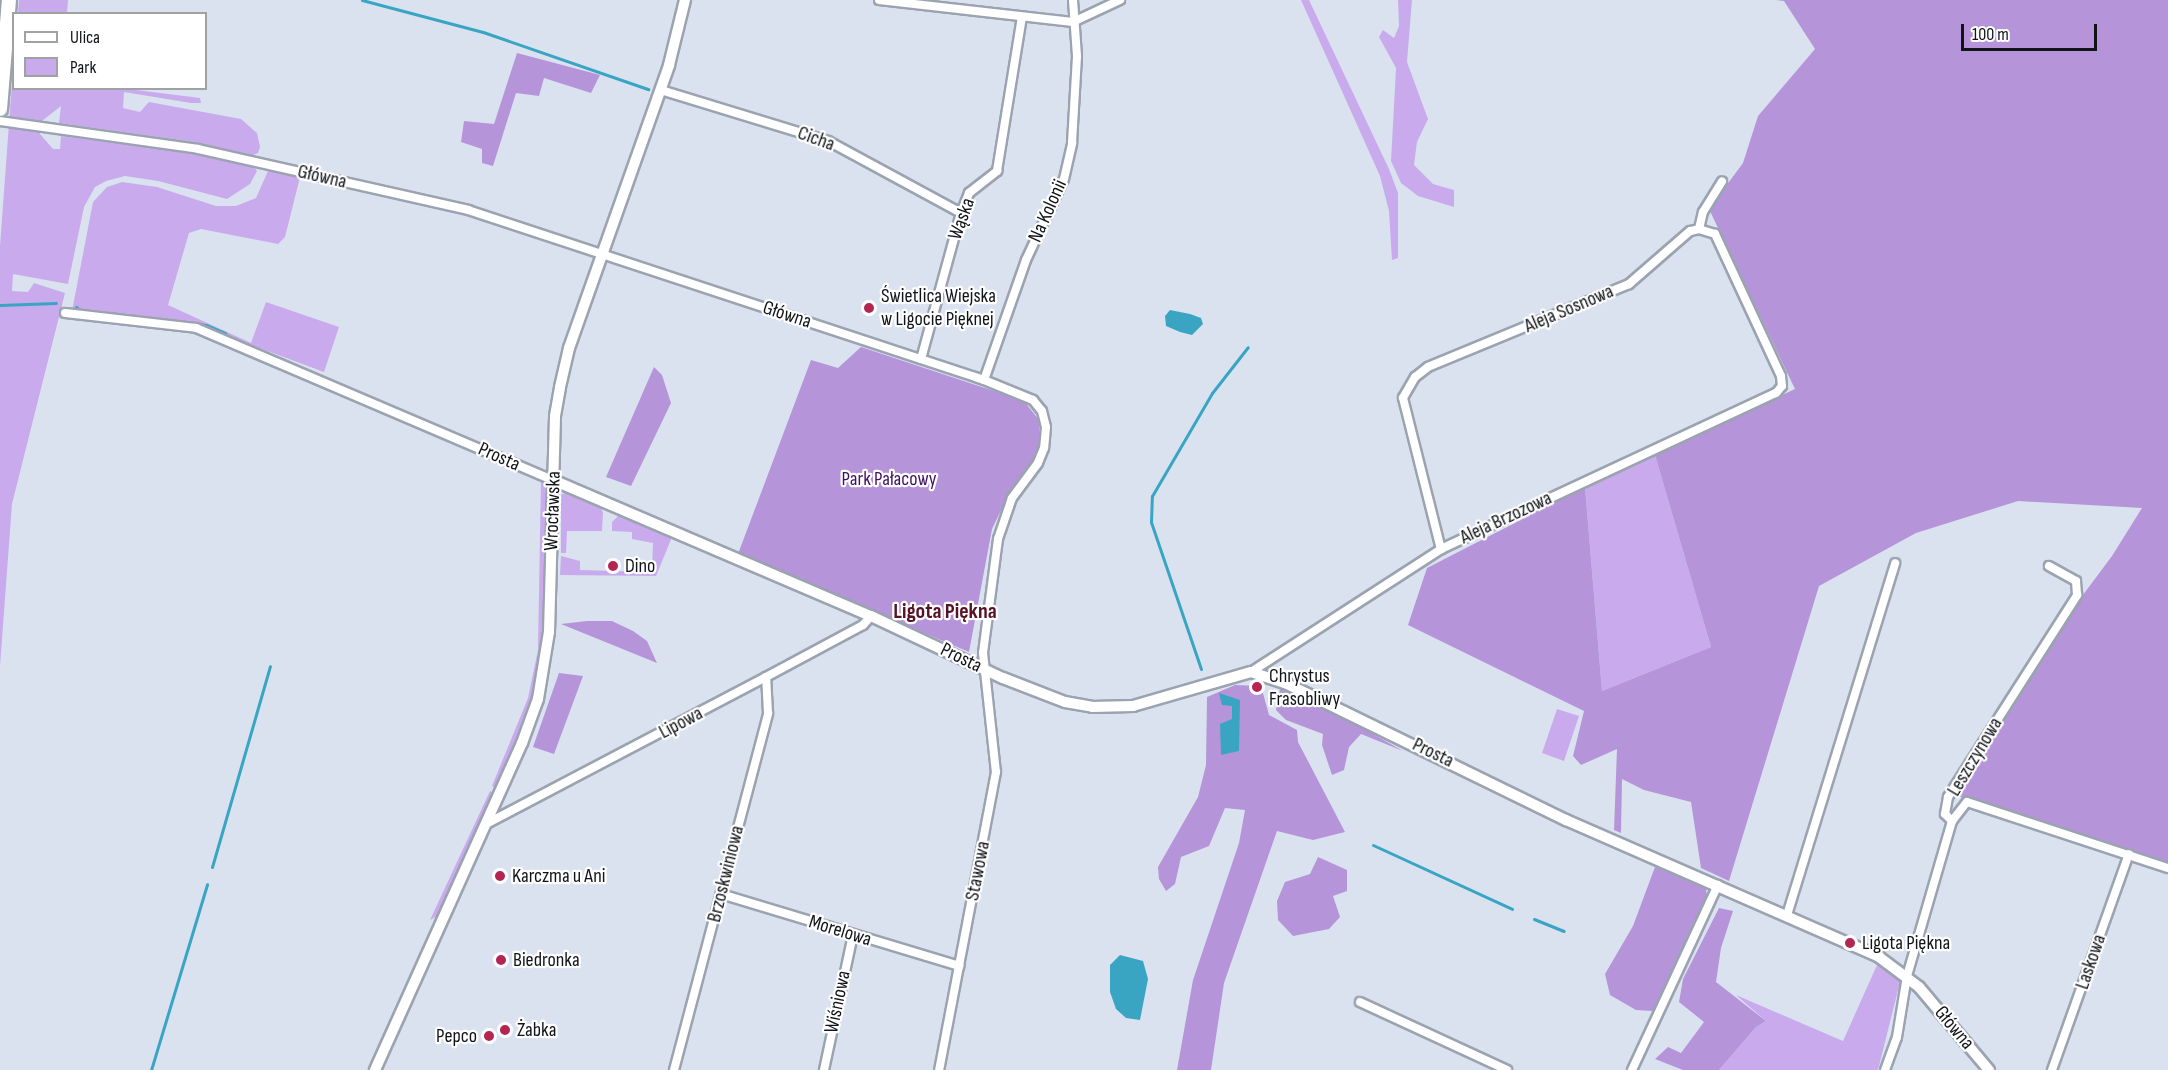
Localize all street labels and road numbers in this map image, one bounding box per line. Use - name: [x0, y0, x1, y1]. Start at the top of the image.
- street label: Cicha: [794, 121, 838, 157]
- street label: Główna: [295, 160, 349, 194]
- street label: Na Kolonii: [1024, 176, 1072, 246]
- street label: Wąska: [943, 195, 981, 243]
- street label: Aleja Sosnowa: [1521, 279, 1617, 339]
- street label: Główna: [760, 296, 814, 334]
- street label: Prosta: [474, 437, 524, 477]
- street label: Wrocławska: [540, 471, 566, 551]
- street label: Aleja Brzozowa: [1456, 486, 1556, 550]
- street label: Prosta: [936, 638, 986, 678]
- street label: Lipowa: [655, 702, 707, 744]
- street label: Leszczynowa: [1942, 713, 2008, 801]
- street label: Prosta: [1408, 733, 1458, 773]
- street label: Brzoskwiniowa: [702, 823, 750, 925]
- street label: Stawowa: [960, 839, 996, 903]
- street label: Morelowa: [806, 910, 874, 952]
- street label: Laskowa: [2070, 931, 2112, 993]
- street label: Wiśniowa: [820, 969, 856, 1035]
- street label: Główna: [1929, 1001, 1979, 1055]

